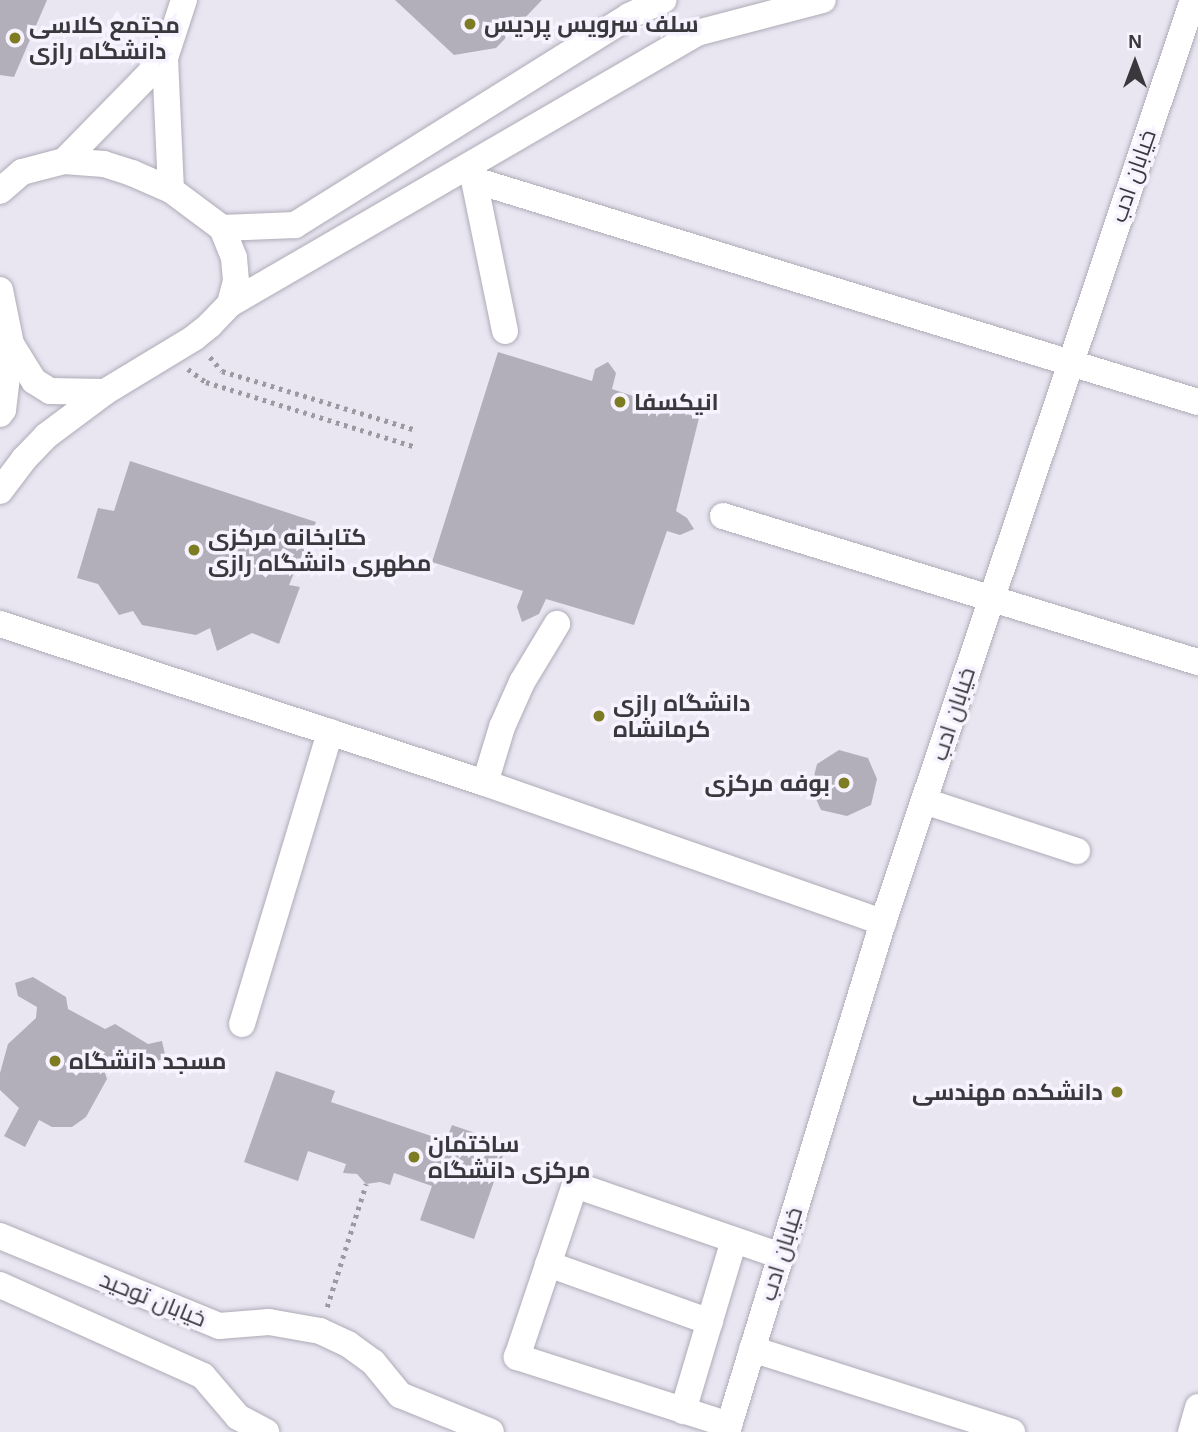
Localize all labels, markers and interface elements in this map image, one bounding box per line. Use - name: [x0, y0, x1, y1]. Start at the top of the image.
- place label: سلف سرویس پردیس: [484, 10, 699, 38]
- place label: مجتمع کلاسی دانشگاه رازی: [29, 11, 180, 65]
- marker: سلف سرویس پردیس: [462, 16, 478, 32]
- north arrow: [1100, 28, 1170, 98]
- marker: مجتمع کلاسی دانشگاه رازی: [7, 30, 23, 46]
- text: N: [1128, 31, 1142, 52]
- street label: خیابان ادب: [1104, 126, 1162, 226]
- place label: انیکسفا: [634, 388, 719, 416]
- marker: انیکسفا: [612, 394, 628, 410]
- place label: کتابخانه مرکزی مطهری دانشگاه رازی: [208, 523, 431, 577]
- marker: کتابخانه مرکزی مطهری دانشگاه رازی: [186, 542, 202, 558]
- street label: خیابان ادب: [925, 664, 981, 764]
- place label: دانشگاه رازی کرمانشاه: [613, 689, 751, 743]
- marker: دانشگاه رازی کرمانشاه: [591, 708, 607, 724]
- place label: بوفه مرکزی: [705, 769, 830, 797]
- marker: بوفه مرکزی: [836, 775, 852, 791]
- place label: مسجد دانشگاه: [69, 1047, 227, 1075]
- marker: مسجد دانشگاه: [47, 1053, 63, 1069]
- place label: دانشکده مهندسی: [912, 1078, 1103, 1106]
- marker: دانشکده مهندسی: [1109, 1084, 1125, 1100]
- place label: ساختمان مرکزی دانشگاه: [428, 1130, 590, 1184]
- marker: ساختمان مرکزی دانشگاه: [406, 1149, 422, 1165]
- street label: خیابان ادب: [754, 1204, 808, 1304]
- street label: خیابان توحید: [96, 1265, 210, 1333]

